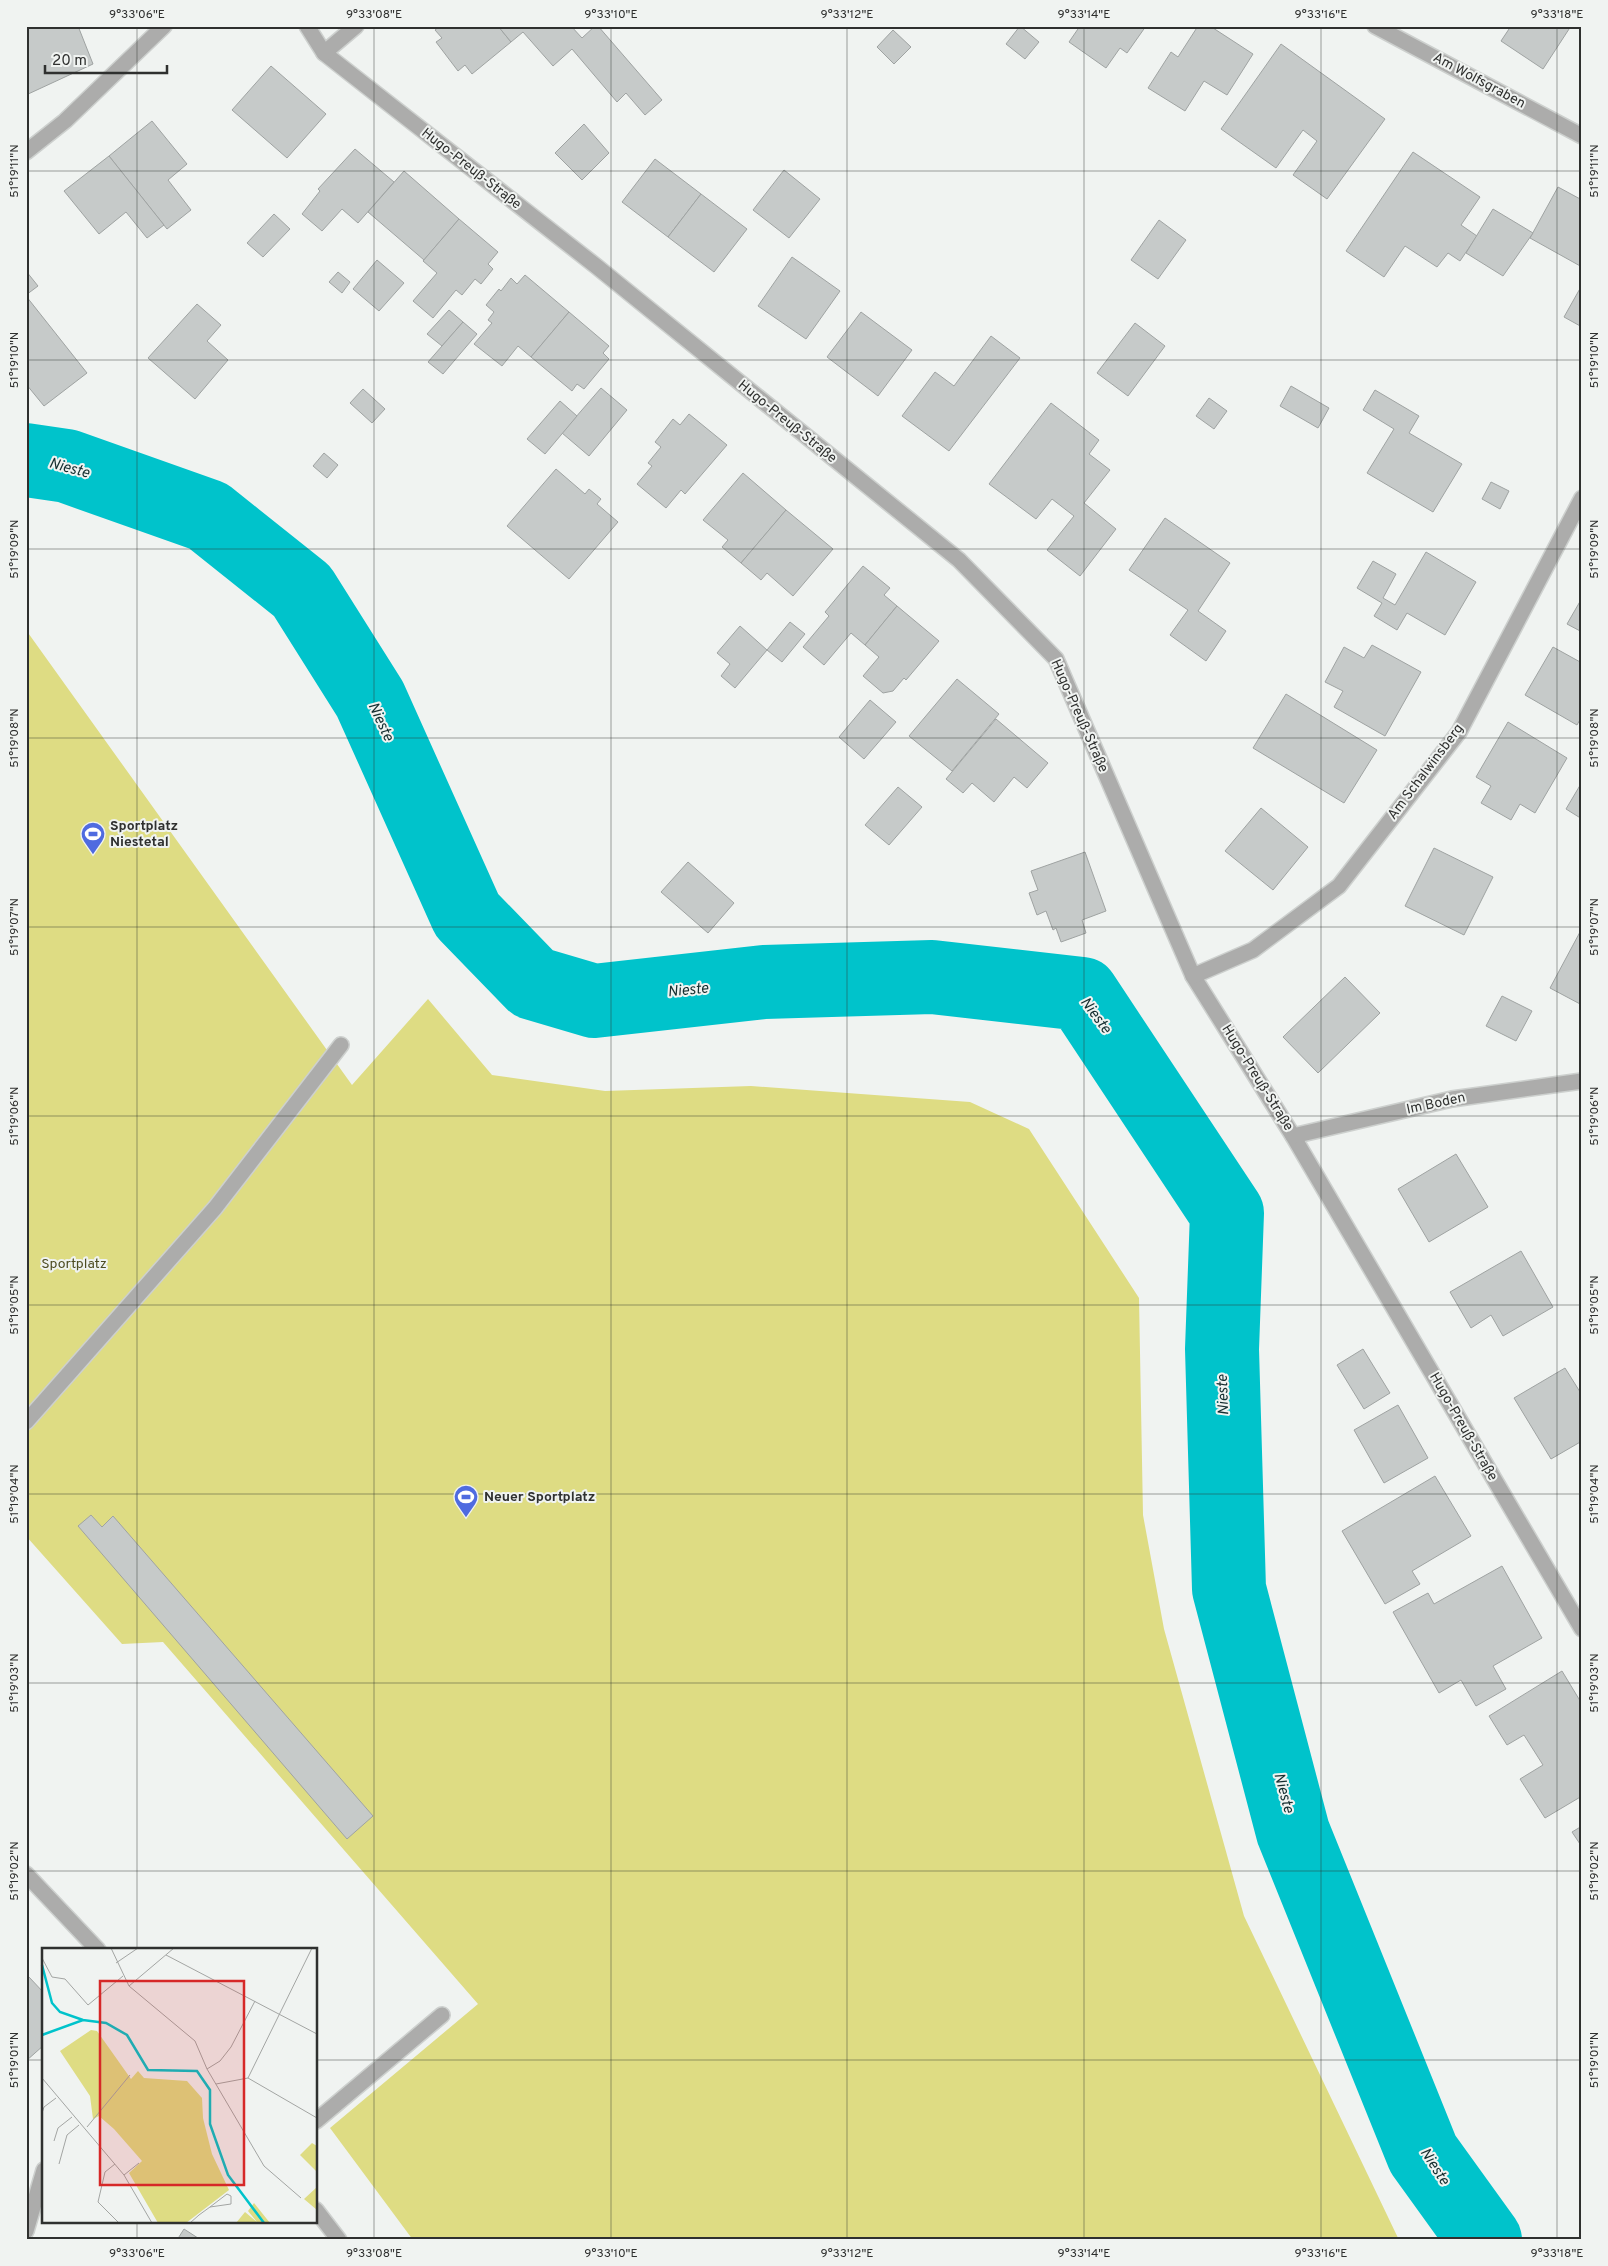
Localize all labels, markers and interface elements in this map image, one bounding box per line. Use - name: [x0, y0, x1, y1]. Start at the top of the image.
- text: 9°33'06"E: [109, 7, 165, 23]
- text: 9°33'08"E: [346, 7, 402, 23]
- text: 9°33'10"E: [584, 7, 638, 23]
- text: 9°33'12"E: [821, 7, 873, 23]
- text: 9°33'14"E: [1058, 7, 1110, 23]
- text: 9°33'16"E: [1295, 7, 1347, 23]
- text: 9°33'18"E: [1531, 7, 1583, 23]
- scale bar: [45, 42, 168, 74]
- street label: Am Wolfsgraben: [1430, 49, 1528, 113]
- text: 20 m: [52, 52, 87, 71]
- street label: Hugo-Preuß-Straße: [418, 125, 524, 213]
- text: 51°19'11"N: [7, 144, 23, 198]
- text: 51°19'11"N: [1587, 144, 1603, 198]
- text: 51°19'10"N: [7, 332, 23, 388]
- text: 51°19'10"N: [1587, 332, 1603, 388]
- street label: Hugo-Preuß-Straße: [734, 377, 840, 467]
- water label: Nieste: [47, 455, 91, 484]
- text: 51°19'09"N: [7, 519, 23, 579]
- text: 51°19'09"N: [1587, 519, 1603, 579]
- street label: Hugo-Preuß-Straße: [1046, 657, 1112, 775]
- water label: Nieste: [363, 699, 397, 745]
- text: 51°19'08"N: [7, 708, 23, 768]
- text: 51°19'08"N: [1587, 708, 1603, 768]
- street label: Am Schalwinsberg: [1384, 721, 1468, 823]
- place label: Sportplatz Niestetal: [110, 818, 178, 851]
- sports icon: Sportplatz Niestetal: [80, 821, 106, 855]
- text: 51°19'07"N: [7, 898, 23, 956]
- text: 51°19'07"N: [1587, 898, 1603, 956]
- water label: Nieste: [667, 979, 710, 1003]
- water label: Nieste: [1075, 994, 1115, 1038]
- street label: Hugo-Preuß-Straße: [1217, 1022, 1297, 1134]
- text: 51°19'06"N: [7, 1086, 23, 1146]
- text: 51°19'06"N: [1587, 1086, 1603, 1146]
- street label: Im Boden: [1405, 1089, 1467, 1119]
- park label: Sportplatz: [41, 1256, 107, 1273]
- text: 51°19'05"N: [7, 1275, 23, 1335]
- text: 51°19'05"N: [1587, 1275, 1603, 1335]
- street label: Hugo-Preuß-Straße: [1425, 1370, 1501, 1484]
- water label: Nieste: [1214, 1374, 1234, 1416]
- text: 51°19'04"N: [7, 1464, 23, 1524]
- text: 51°19'04"N: [1587, 1464, 1603, 1524]
- sports icon: Neuer Sportplatz: [453, 1484, 479, 1518]
- place label: Neuer Sportplatz: [484, 1489, 595, 1506]
- text: 51°19'03"N: [7, 1653, 23, 1713]
- text: 51°19'03"N: [1587, 1653, 1603, 1713]
- water label: Nieste: [1269, 1771, 1298, 1815]
- text: 51°19'02"N: [7, 1841, 23, 1901]
- text: 51°19'02"N: [1587, 1841, 1603, 1901]
- inset map: [42, 1948, 318, 2224]
- text: 51°19'01"N: [7, 2032, 23, 2088]
- text: 51°19'01"N: [1587, 2032, 1603, 2088]
- water label: Nieste: [1415, 2145, 1453, 2190]
- text: 9°33'06"E: [109, 2246, 165, 2262]
- text: 9°33'08"E: [346, 2246, 402, 2262]
- text: 9°33'10"E: [584, 2246, 638, 2262]
- text: 9°33'12"E: [821, 2246, 873, 2262]
- text: 9°33'14"E: [1058, 2246, 1110, 2262]
- text: 9°33'16"E: [1295, 2246, 1347, 2262]
- text: 9°33'18"E: [1531, 2246, 1583, 2262]

